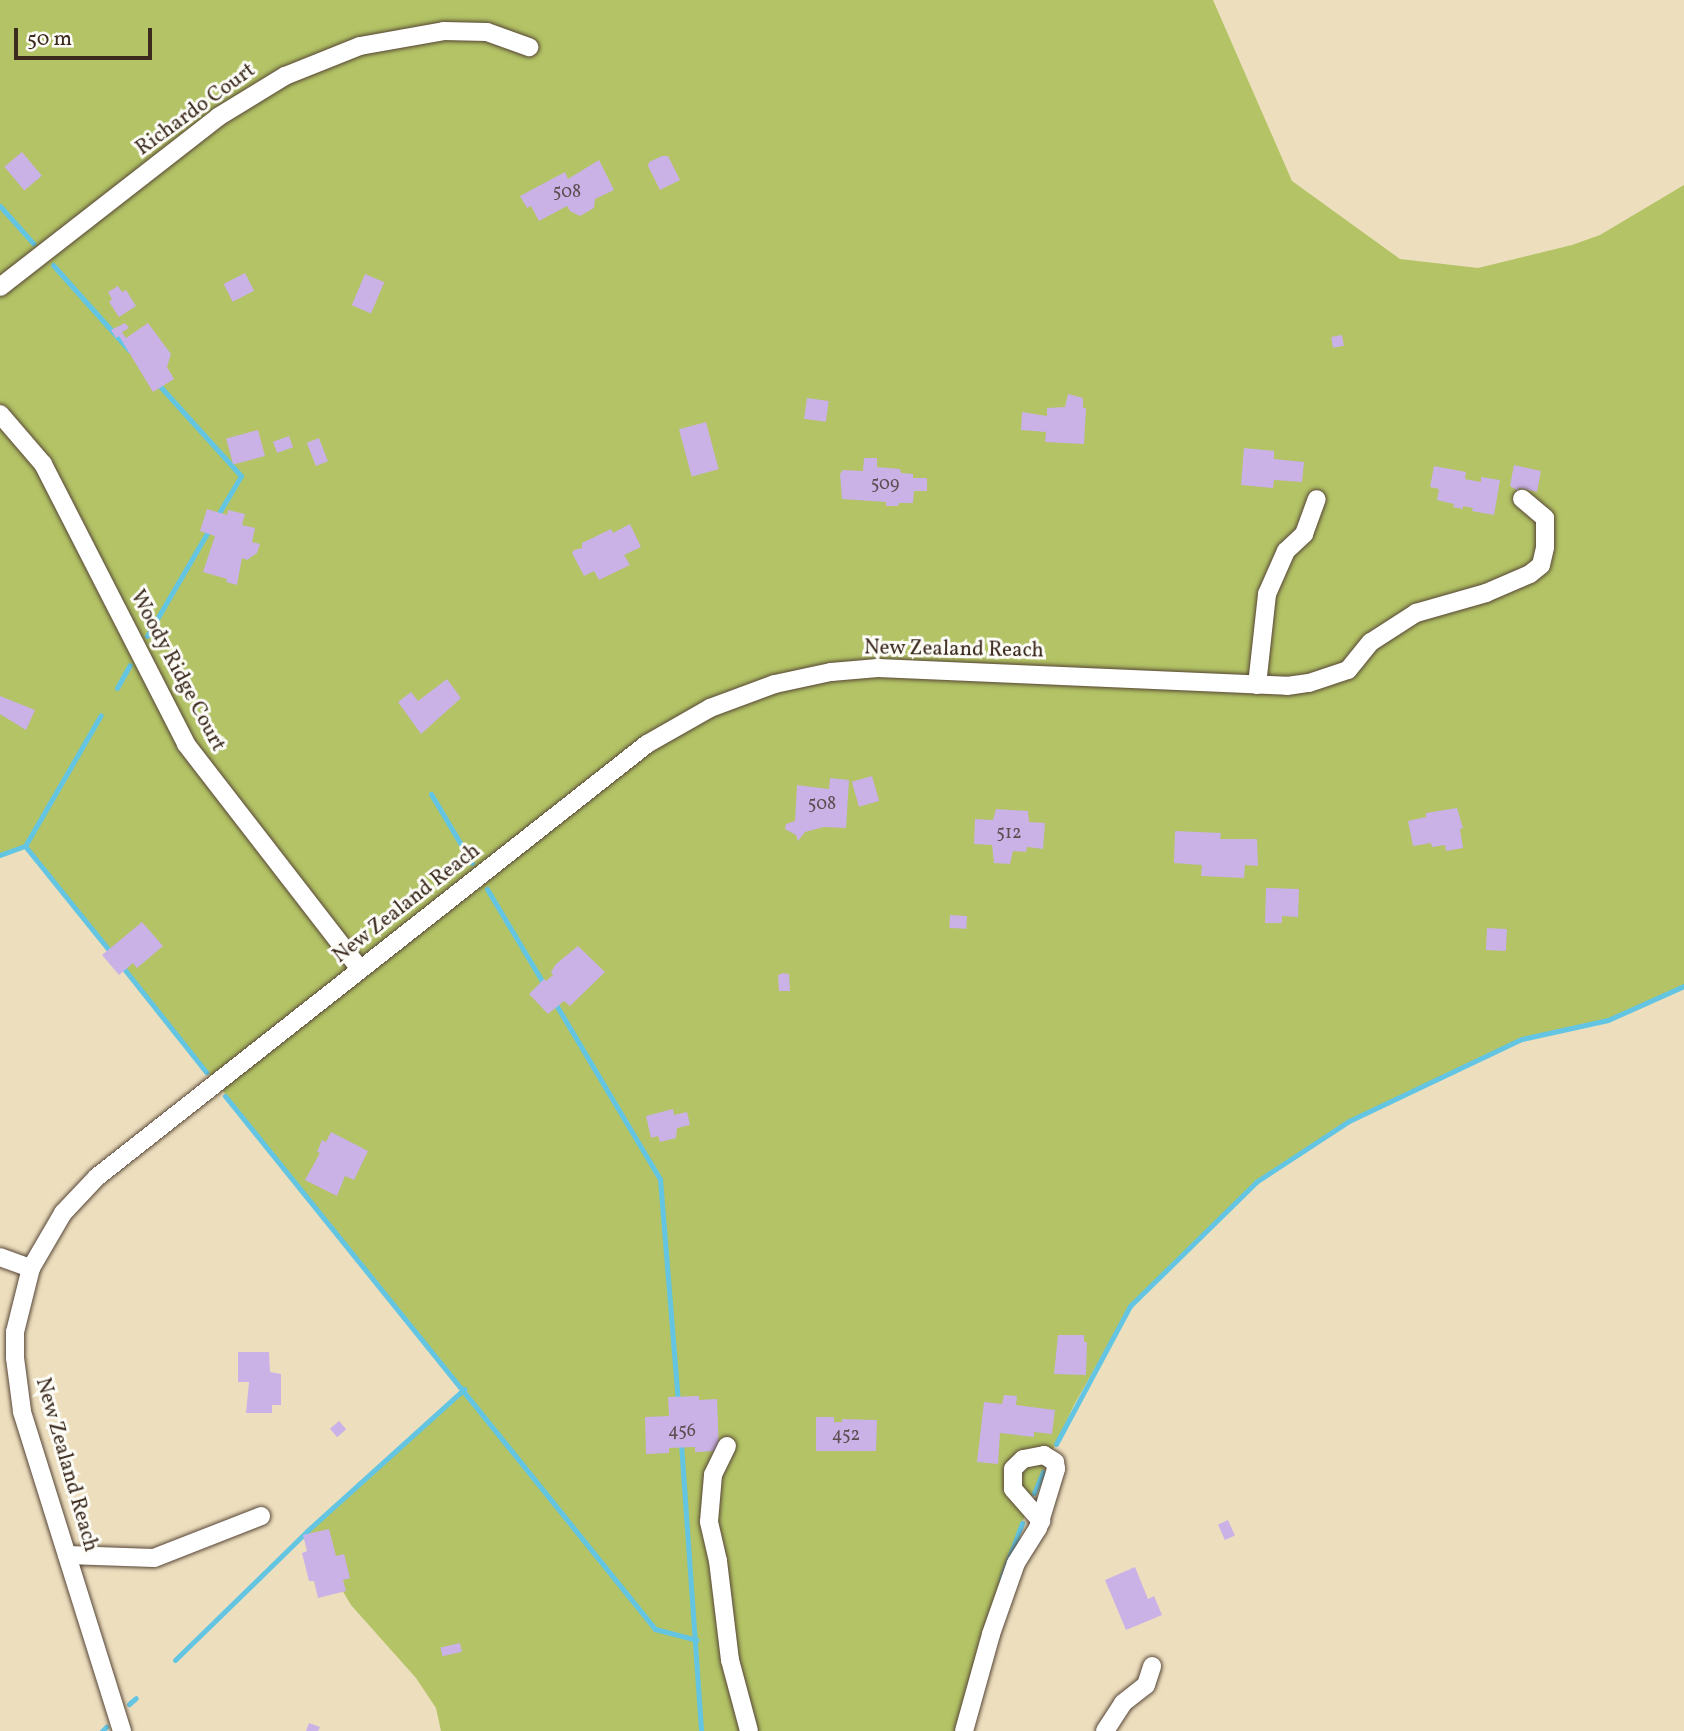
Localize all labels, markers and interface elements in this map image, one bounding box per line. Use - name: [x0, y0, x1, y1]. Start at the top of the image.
- scale bar: [18, 14, 156, 58]
- text: 50 m: [27, 25, 72, 54]
- street label: Richardo Court: [131, 58, 261, 162]
- house number: 508: [553, 182, 581, 204]
- house number: 509: [871, 474, 899, 496]
- street label: Woody Ridge Court: [124, 586, 230, 756]
- street label: New Zealand Reach: [864, 636, 1044, 664]
- house number: 508: [808, 794, 836, 816]
- house number: 512: [996, 823, 1022, 845]
- street label: New Zealand Reach: [328, 839, 486, 969]
- street label: New Zealand Reach: [29, 1375, 103, 1555]
- house number: 456: [668, 1421, 696, 1443]
- house number: 452: [832, 1425, 860, 1447]

